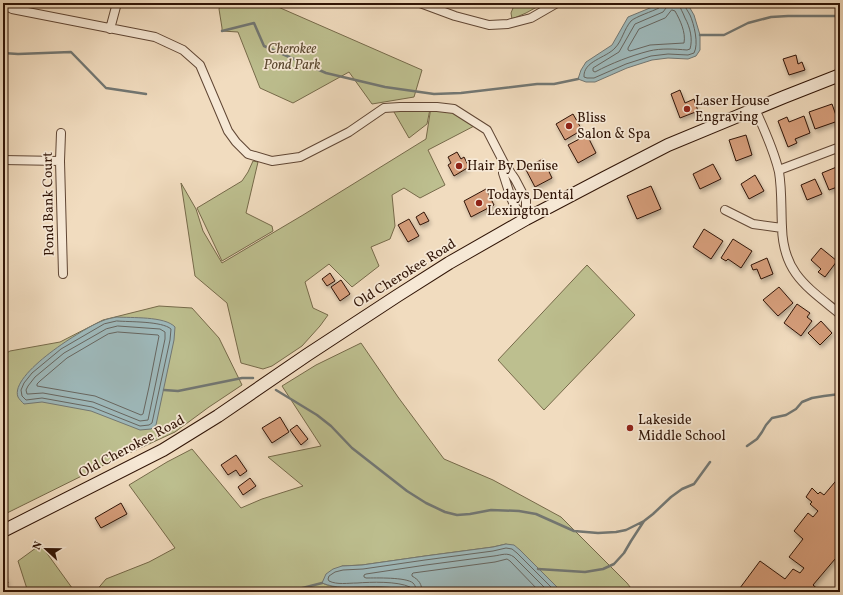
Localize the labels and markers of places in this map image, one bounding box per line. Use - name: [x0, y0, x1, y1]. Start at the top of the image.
- place label: Laser House Engraving: [695, 92, 770, 127]
- marker: Laser House Engraving: [682, 104, 692, 114]
- place label: Bliss Salon & Spa: [577, 109, 650, 144]
- marker: Bliss Salon & Spa: [564, 121, 574, 131]
- place label: Hair By Denise: [467, 157, 558, 176]
- marker: Hair By Denise: [454, 161, 464, 171]
- place label: Todays Dental Lexington: [487, 186, 574, 221]
- marker: Todays Dental Lexington: [474, 198, 484, 208]
- place label: Lakeside Middle School: [638, 411, 726, 446]
- marker: Lakeside Middle School: [625, 423, 635, 433]

